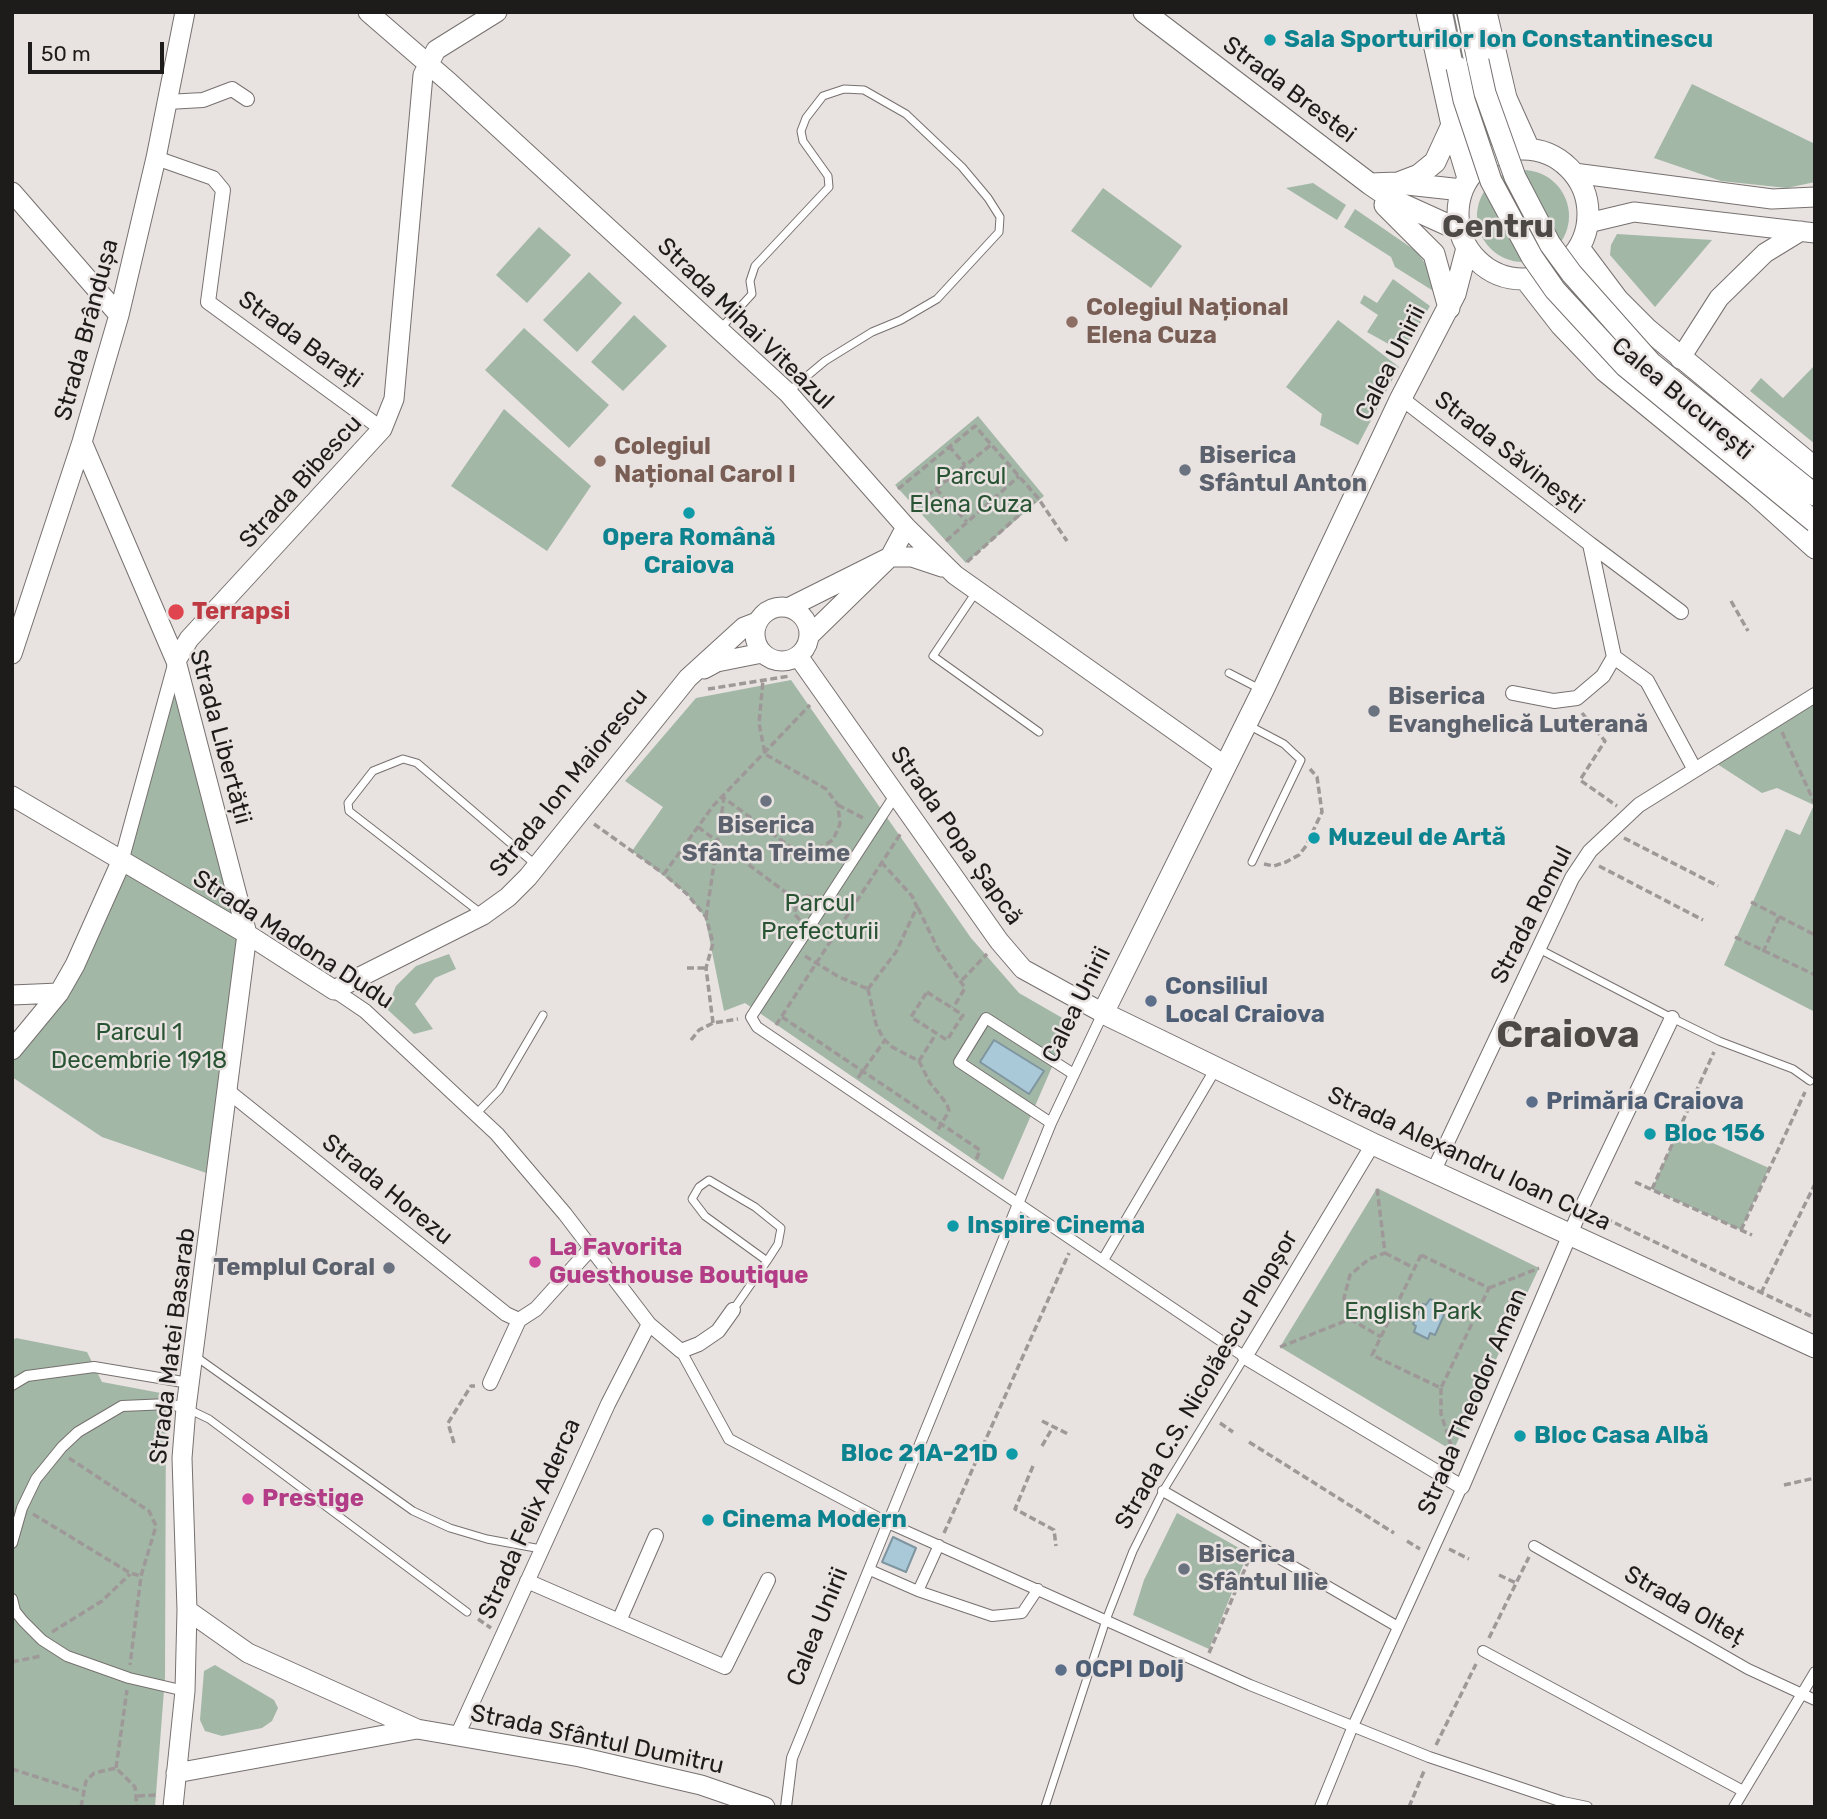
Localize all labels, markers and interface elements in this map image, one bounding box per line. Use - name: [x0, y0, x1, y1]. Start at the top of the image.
- place label: Sala Sporturilor Ion Constantinescu: [1284, 26, 1713, 54]
- scale bar: [32, 28, 168, 72]
- street label: Strada Brestei: [1217, 31, 1361, 149]
- marker: Sala Sporturilor Ion Constantinescu: [1262, 32, 1278, 48]
- text: 50 m: [41, 41, 91, 66]
- district label: Centru: [1442, 209, 1554, 247]
- street label: Strada Mihai Viteazul: [651, 232, 839, 416]
- street label: Strada Brândușa: [49, 236, 125, 424]
- street label: Strada Barați: [232, 285, 368, 395]
- place label: Colegiul Național Elena Cuza: [1086, 294, 1289, 350]
- street label: Calea Unirii: [1350, 301, 1432, 425]
- marker: Colegiul Național Elena Cuza: [1064, 314, 1080, 330]
- street label: Calea București: [1606, 332, 1758, 466]
- street label: Strada Săvinești: [1428, 386, 1590, 520]
- street label: Strada Bibescu: [234, 409, 368, 555]
- place label: Colegiul Național Carol I: [614, 433, 796, 489]
- place label: Biserica Sfântul Anton: [1199, 442, 1367, 498]
- marker: Colegiul Național Carol I: [592, 453, 608, 469]
- marker: Biserica Sfântul Anton: [1177, 462, 1193, 478]
- park label: Parcul Elena Cuza: [909, 463, 1033, 519]
- marker: Opera Română Craiova: [681, 505, 697, 521]
- place label: Opera Română Craiova: [602, 524, 776, 580]
- place label: Terrapsi: [192, 598, 290, 626]
- marker: Terrapsi: [166, 602, 186, 622]
- street label: Strada Libertății: [183, 647, 257, 827]
- street label: Strada Ion Maiorescu: [484, 683, 654, 883]
- place label: Biserica Evanghelică Luterană: [1388, 683, 1648, 739]
- marker: Biserica Evanghelică Luterană: [1366, 703, 1382, 719]
- street label: Strada Popa Șapcă: [884, 741, 1028, 931]
- marker: Biserica Sfânta Treime: [758, 793, 774, 809]
- place label: Biserica Sfânta Treime: [682, 812, 850, 868]
- place label: Muzeul de Artă: [1328, 824, 1506, 852]
- marker: Muzeul de Artă: [1306, 830, 1322, 846]
- street label: Strada Romul: [1485, 841, 1579, 989]
- street label: Strada Madona Dudu: [187, 864, 399, 1016]
- park label: Parcul Prefecturii: [761, 890, 879, 946]
- street label: Calea Unirii: [1037, 942, 1117, 1068]
- place label: Consiliul Local Craiova: [1165, 973, 1325, 1029]
- marker: Consiliul Local Craiova: [1143, 993, 1159, 1009]
- district label: Craiova: [1496, 1013, 1640, 1059]
- park label: Parcul 1 Decembrie 1918: [51, 1019, 227, 1075]
- street label: Strada Alexandru Ioan Cuza: [1323, 1081, 1615, 1237]
- place label: Primăria Craiova: [1546, 1088, 1744, 1116]
- marker: Primăria Craiova: [1524, 1094, 1540, 1110]
- place label: Bloc 156: [1664, 1120, 1765, 1148]
- marker: Bloc 156: [1642, 1126, 1658, 1142]
- street label: Strada Horezu: [316, 1129, 458, 1251]
- place label: Inspire Cinema: [967, 1212, 1145, 1240]
- marker: Inspire Cinema: [945, 1218, 961, 1234]
- street label: Strada C.S. Nicolăescu Plopșor: [1109, 1225, 1305, 1535]
- street label: Strada Matei Basarab: [144, 1226, 202, 1466]
- place label: La Favorita Guesthouse Boutique: [549, 1234, 808, 1290]
- place label: Templul Coral: [213, 1254, 375, 1282]
- marker: La Favorita Guesthouse Boutique: [527, 1254, 543, 1270]
- marker: Templul Coral: [381, 1260, 397, 1276]
- street label: Strada Theodor Aman: [1412, 1284, 1534, 1520]
- park label: English Park: [1344, 1298, 1482, 1326]
- street label: Strada Felix Aderca: [473, 1414, 587, 1624]
- place label: Bloc Casa Albă: [1534, 1422, 1709, 1450]
- marker: Bloc Casa Albă: [1512, 1428, 1528, 1444]
- place label: Bloc 21A-21D: [841, 1440, 998, 1468]
- marker: Bloc 21A-21D: [1004, 1446, 1020, 1462]
- place label: Prestige: [262, 1485, 364, 1513]
- marker: Prestige: [240, 1491, 256, 1507]
- place label: Cinema Modern: [722, 1506, 907, 1534]
- marker: Cinema Modern: [700, 1512, 716, 1528]
- place label: Biserica Sfântul Ilie: [1198, 1541, 1328, 1597]
- street label: Strada Olteț: [1619, 1560, 1749, 1652]
- marker: Biserica Sfântul Ilie: [1176, 1561, 1192, 1577]
- street label: Calea Unirii: [781, 1563, 855, 1691]
- place label: OCPI Dolj: [1075, 1656, 1184, 1684]
- marker: OCPI Dolj: [1053, 1662, 1069, 1678]
- street label: Strada Sfântul Dumitru: [468, 1699, 726, 1781]

